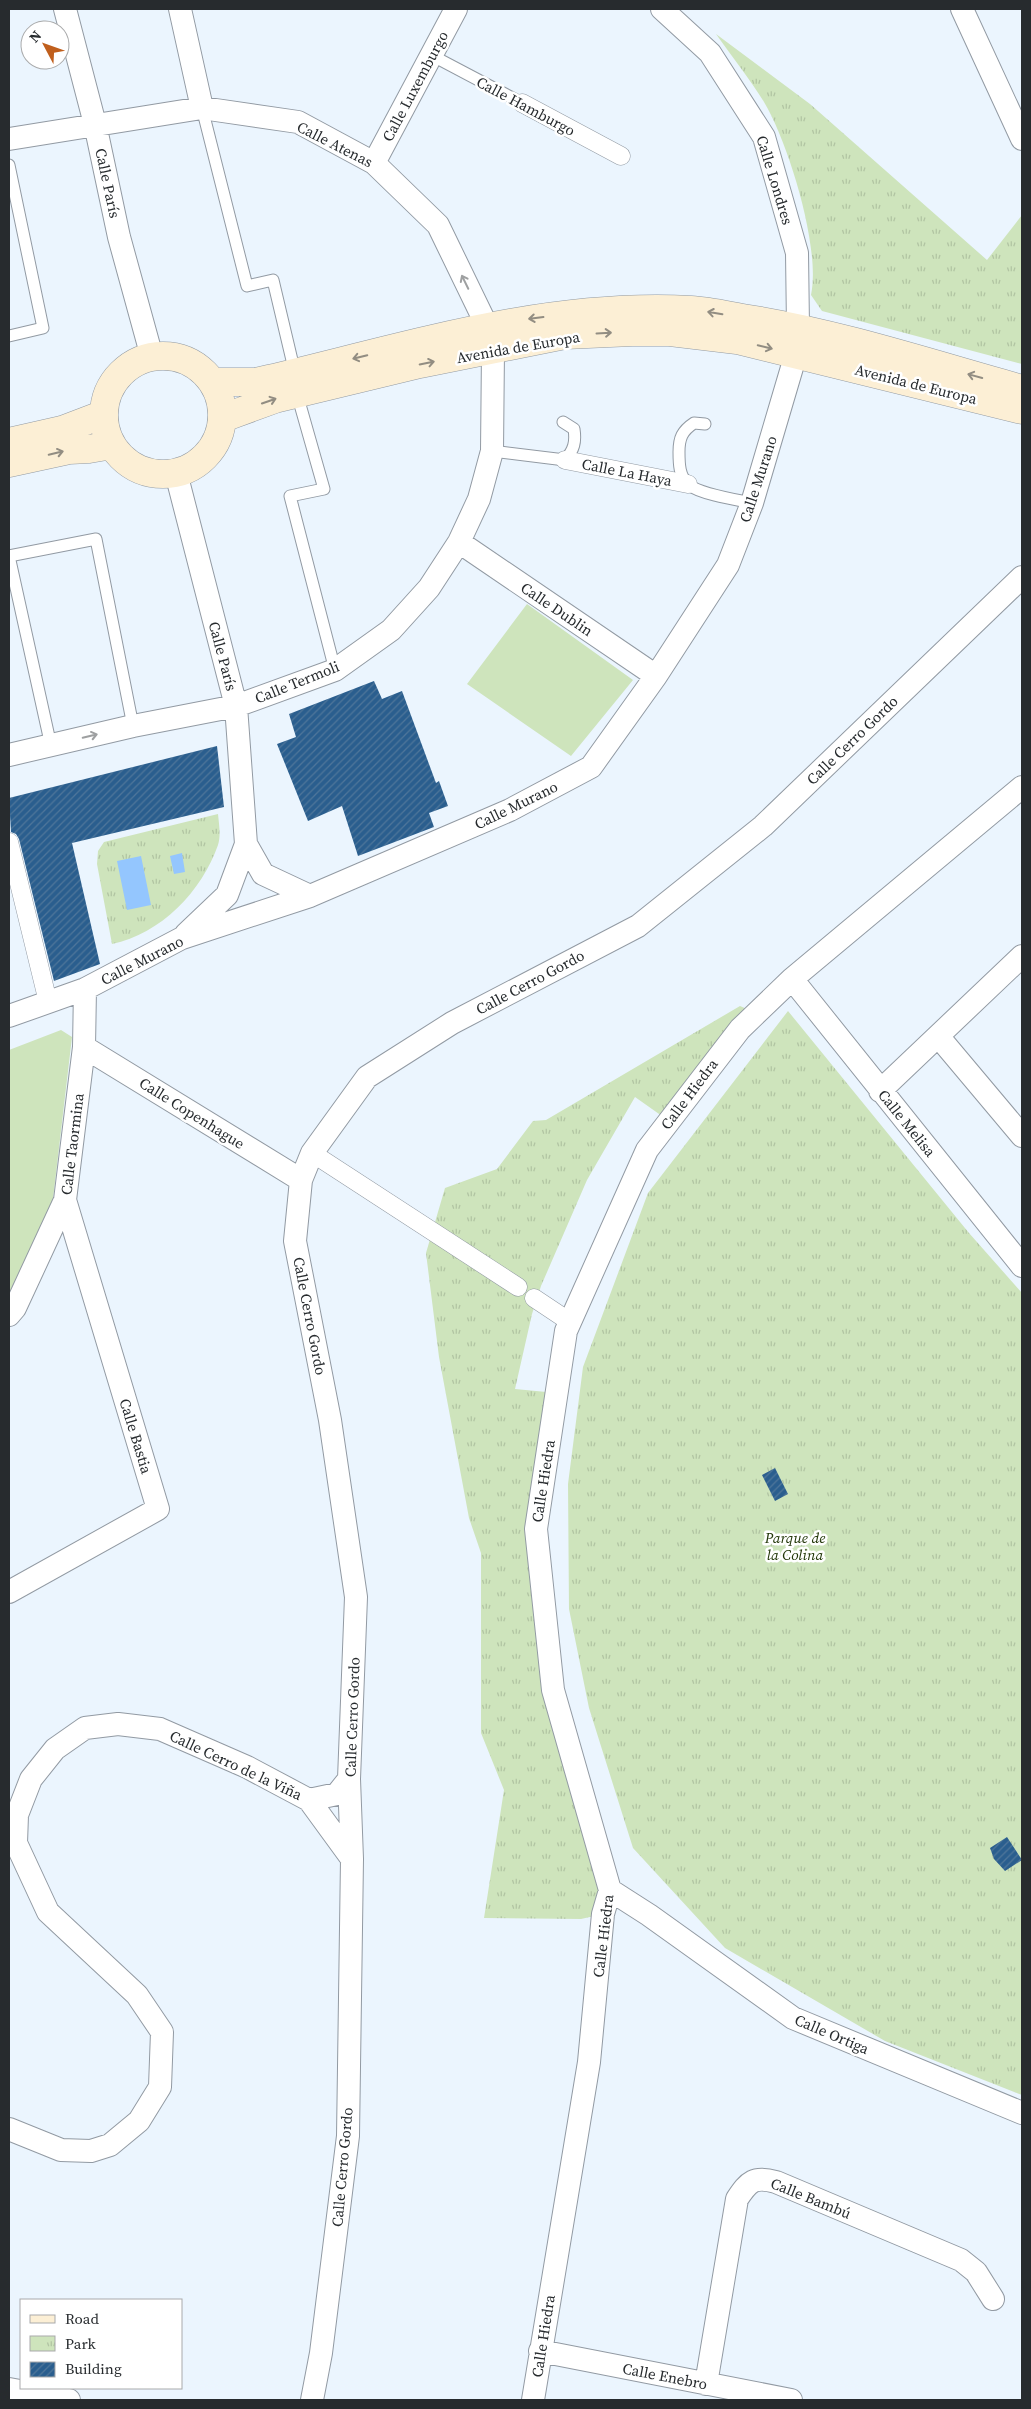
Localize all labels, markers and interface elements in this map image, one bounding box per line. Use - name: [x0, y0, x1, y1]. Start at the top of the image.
- north arrow: [20, 20, 70, 70]
- text: N: [24, 26, 46, 47]
- street label: Calle Luxemburgo: [377, 27, 453, 145]
- street label: Calle Hamburgo: [473, 71, 579, 141]
- street label: Calle Atenas: [293, 116, 377, 172]
- street label: Calle Londres: [751, 133, 799, 227]
- street label: Calle París: [90, 146, 126, 220]
- one-way arrow: [460, 275, 470, 290]
- one-way arrow: [707, 308, 723, 318]
- one-way arrow: [528, 313, 544, 323]
- street label: Avenida de Europa: [455, 326, 582, 368]
- one-way arrow: [596, 329, 612, 338]
- one-way arrow: [757, 343, 773, 352]
- one-way arrow: [353, 353, 369, 362]
- one-way arrow: [418, 358, 434, 368]
- street label: Avenida de Europa: [853, 359, 980, 409]
- one-way arrow: [968, 370, 984, 380]
- one-way arrow: [261, 396, 277, 406]
- street label: Calle Murano: [734, 433, 782, 525]
- one-way arrow: [48, 448, 64, 457]
- street label: Calle La Haya: [580, 453, 674, 491]
- street label: Calle Dublin: [517, 577, 597, 641]
- street label: Calle París: [204, 619, 242, 693]
- street label: Calle Termoli: [252, 656, 342, 708]
- street label: Calle Cerro Gordo: [802, 691, 902, 789]
- one-way arrow: [82, 731, 98, 740]
- street label: Calle Murano: [471, 776, 561, 834]
- street label: Calle Murano: [97, 930, 187, 990]
- street label: Calle Cerro Gordo: [472, 945, 588, 1019]
- street label: Calle Hiedra: [656, 1054, 723, 1134]
- street label: Calle Copenhague: [135, 1072, 249, 1154]
- street label: Calle Melisa: [873, 1085, 941, 1161]
- street label: Calle Taormina: [55, 1092, 89, 1196]
- street label: Calle Cerro Gordo: [288, 1255, 332, 1377]
- street label: Calle Bastia: [115, 1396, 158, 1477]
- street label: Calle Hiedra: [526, 1438, 560, 1524]
- park label: Parque de la Colina: [764, 1527, 825, 1565]
- street label: Calle Cerro Gordo: [339, 1657, 365, 1777]
- street label: Calle Cerro de la Viña: [166, 1725, 306, 1805]
- street label: Calle Hiedra: [587, 1893, 619, 1979]
- street label: Calle Ortiga: [792, 2009, 873, 2059]
- street label: Calle Cerro Gordo: [326, 2106, 358, 2228]
- street label: Calle Bambú: [768, 2172, 855, 2224]
- street label: Calle Hiedra: [526, 2293, 560, 2379]
- legend: [20, 2299, 182, 2389]
- text: Road: [65, 2308, 99, 2329]
- text: Park: [65, 2333, 97, 2354]
- street label: Calle Enebro: [621, 2357, 709, 2395]
- text: Building: [65, 2358, 122, 2379]

